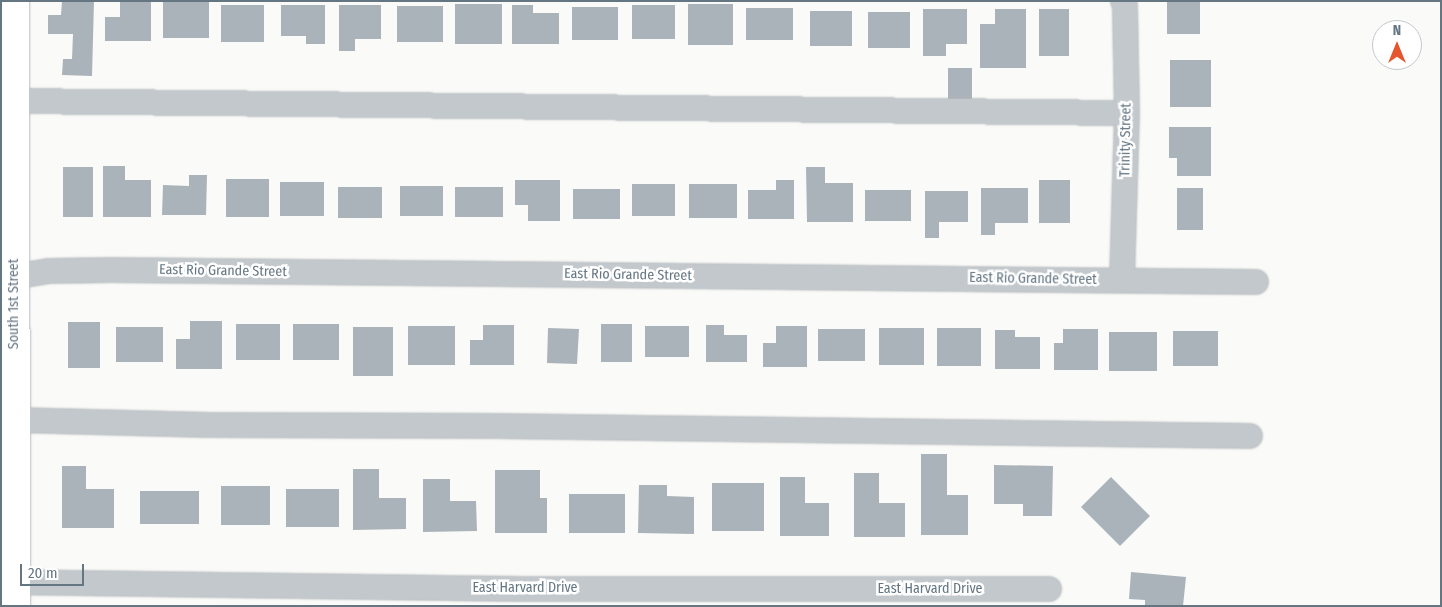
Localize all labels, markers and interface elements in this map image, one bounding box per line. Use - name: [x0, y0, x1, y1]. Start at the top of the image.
- north arrow: [1372, 20, 1422, 70]
- text: N: [1393, 22, 1401, 39]
- street label: Trinity Street: [1117, 103, 1135, 177]
- street label: South 1st Street: [6, 259, 22, 349]
- street label: East Rio Grande Street: [159, 261, 287, 281]
- street label: East Rio Grande Street: [564, 265, 692, 285]
- street label: East Rio Grande Street: [969, 269, 1097, 289]
- scale bar: [22, 554, 86, 586]
- text: 20 m: [28, 564, 58, 582]
- street label: East Harvard Drive: [472, 580, 578, 596]
- street label: East Harvard Drive: [877, 581, 983, 597]

